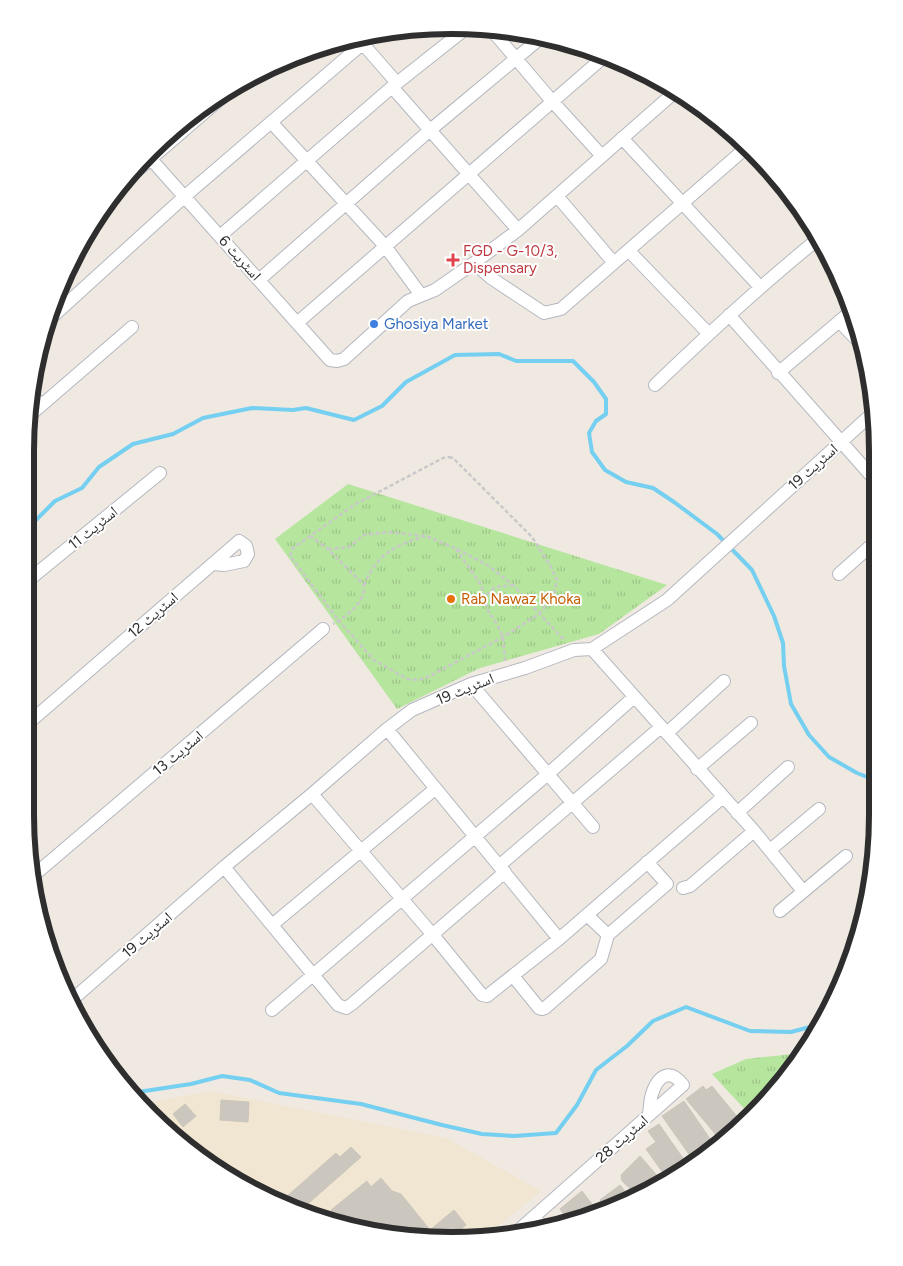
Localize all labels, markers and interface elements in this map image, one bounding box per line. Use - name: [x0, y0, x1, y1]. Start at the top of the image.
- street label: اسٹریٹ 6: [215, 232, 265, 284]
- place label: FGD - G-10/3, Dispensary: [463, 242, 557, 277]
- marker: FGD - G-10/3, Dispensary: [447, 254, 459, 266]
- place label: Ghosiya Market: [384, 315, 489, 333]
- marker: Ghosiya Market: [368, 318, 380, 330]
- street label: اسٹریٹ 19: [784, 440, 842, 494]
- street label: اسٹریٹ 11: [65, 503, 121, 553]
- street label: اسٹریٹ 12: [124, 588, 182, 642]
- place label: Rab Nawaz Khoka: [461, 590, 581, 608]
- marker: Rab Nawaz Khoka: [445, 593, 457, 605]
- street label: اسٹریٹ 19: [433, 669, 497, 709]
- street label: اسٹریٹ 13: [149, 727, 207, 779]
- street label: اسٹریٹ 19: [118, 908, 176, 962]
- street label: اسٹریٹ 28: [592, 1111, 652, 1167]

